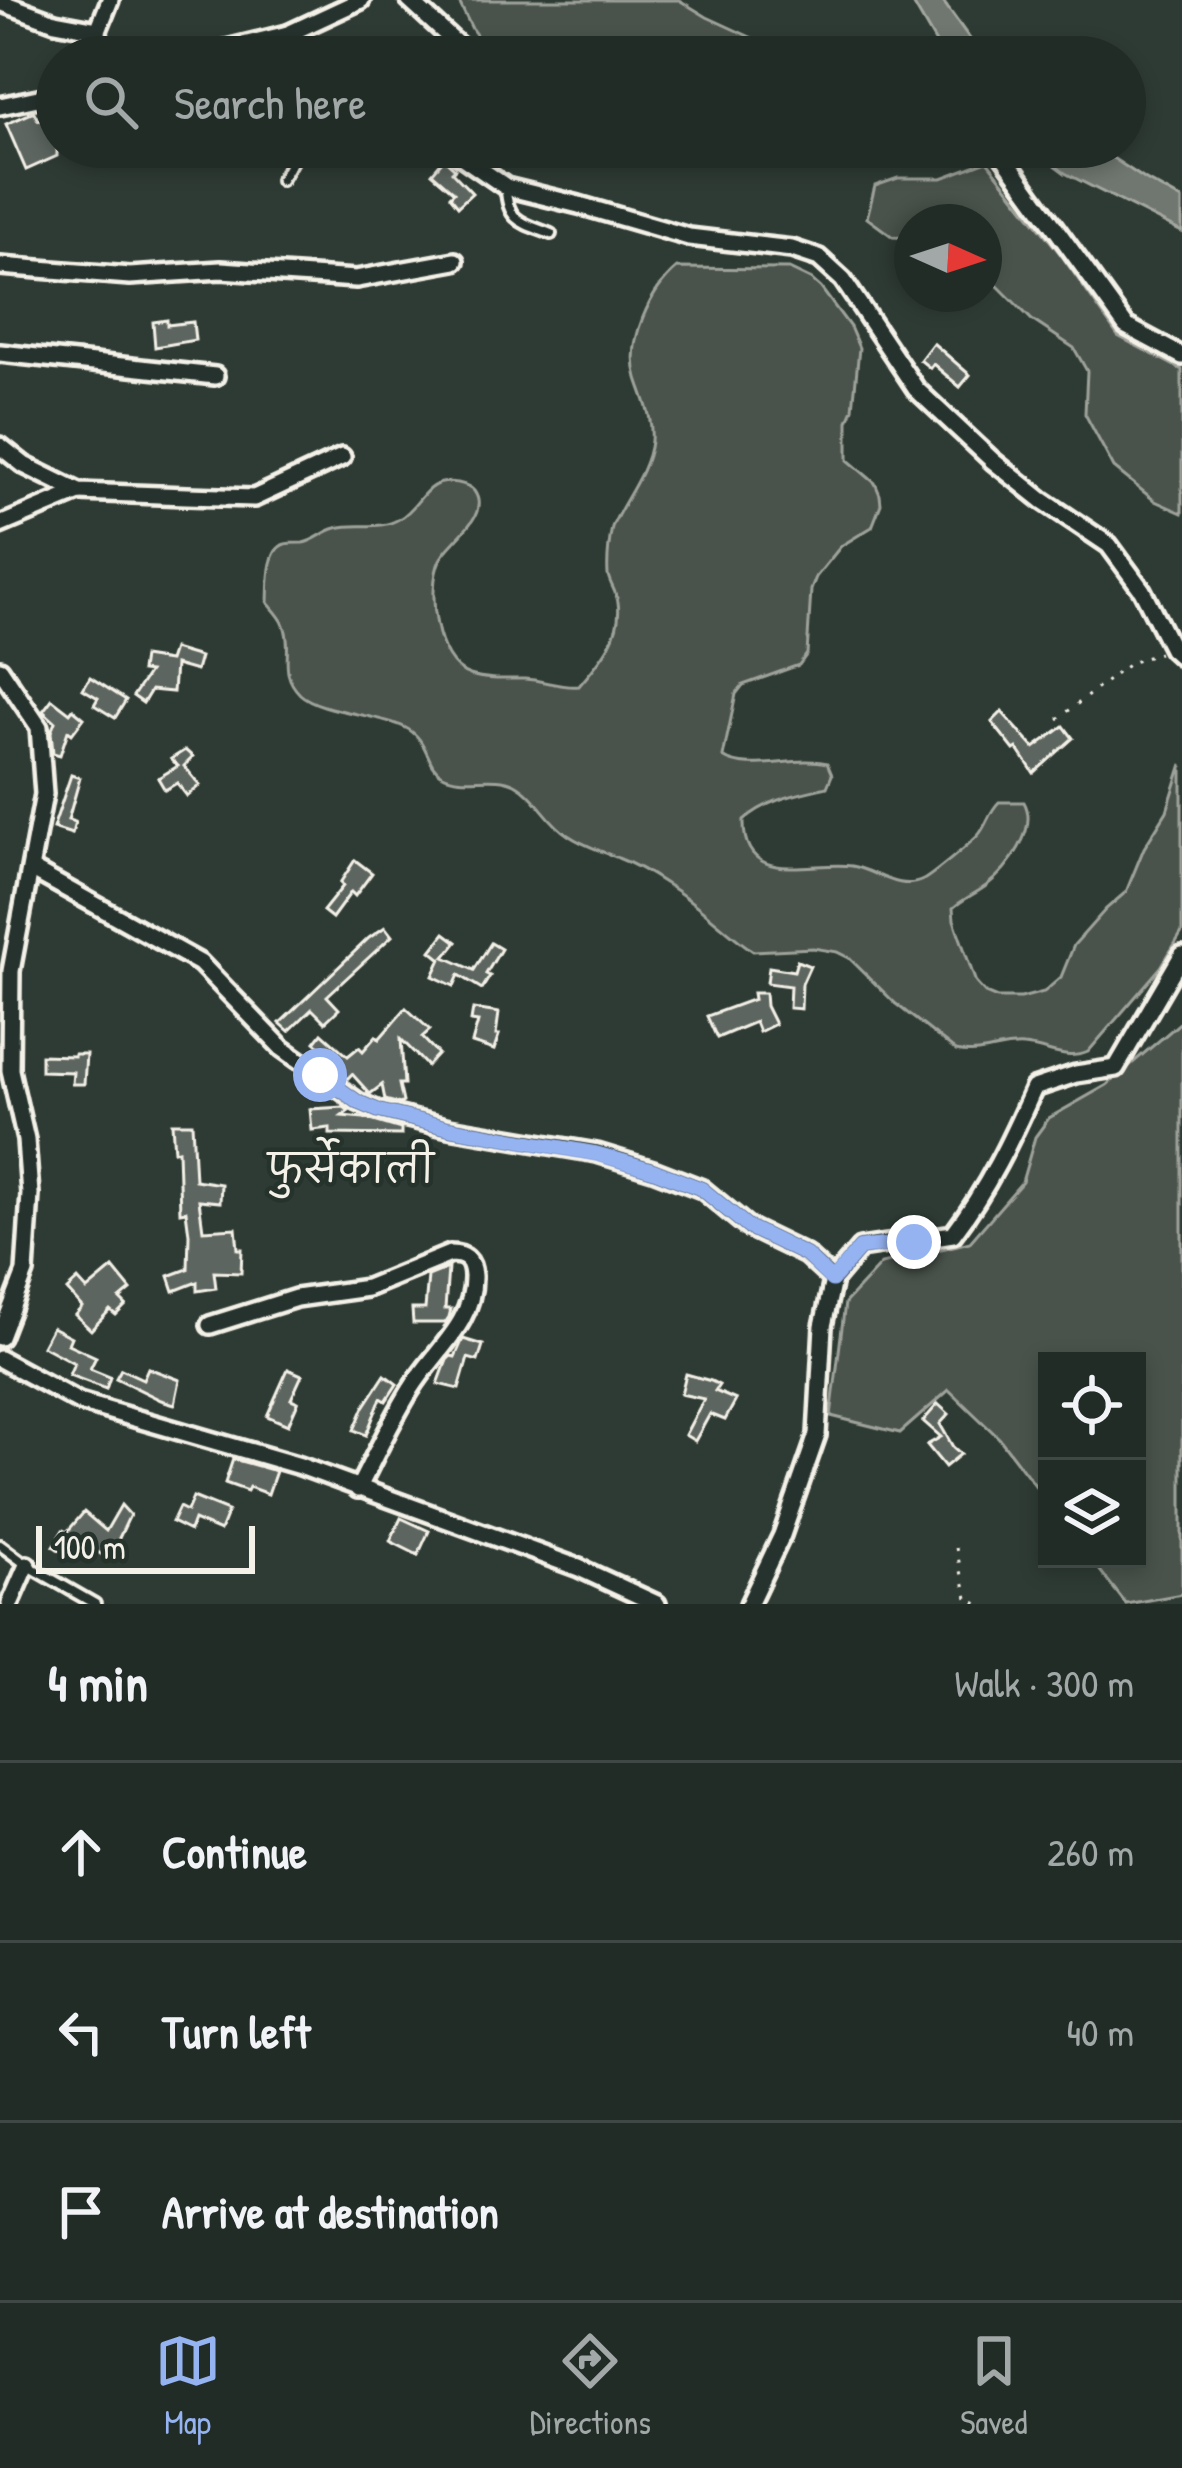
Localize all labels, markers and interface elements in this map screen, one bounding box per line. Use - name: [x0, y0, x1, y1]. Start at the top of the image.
- search box: [36, 36, 1146, 168]
- icon: search: [78, 69, 144, 135]
- text: Search here: [174, 72, 366, 133]
- north arrow: [894, 204, 1002, 312]
- route start: [293, 1048, 347, 1102]
- district label: फुर्सेकाली: [266, 1136, 436, 1199]
- route end: [887, 1215, 941, 1269]
- map controls: [1038, 1352, 1146, 1568]
- button: locate: [1038, 1352, 1146, 1460]
- button: layers: [1038, 1460, 1146, 1568]
- scale bar: [36, 1520, 255, 1573]
- text: 100 m: [54, 1525, 126, 1569]
- text: 4 min: [48, 1648, 148, 1717]
- text: Walk · 300 m: [954, 1656, 1134, 1709]
- icon: ahead: [48, 1819, 114, 1885]
- text: Continue: [162, 1821, 307, 1882]
- text: 260 m: [1047, 1825, 1134, 1878]
- icon: left: [48, 1999, 114, 2065]
- text: Turn left: [162, 2001, 311, 2062]
- text: 40 m: [1066, 2005, 1134, 2058]
- icon: arrive: [48, 2179, 114, 2245]
- text: Arrive at destination: [162, 2181, 499, 2242]
- tab: Map: [155, 2328, 221, 2444]
- tab: Directions: [530, 2328, 651, 2444]
- tab: Saved: [960, 2328, 1027, 2444]

